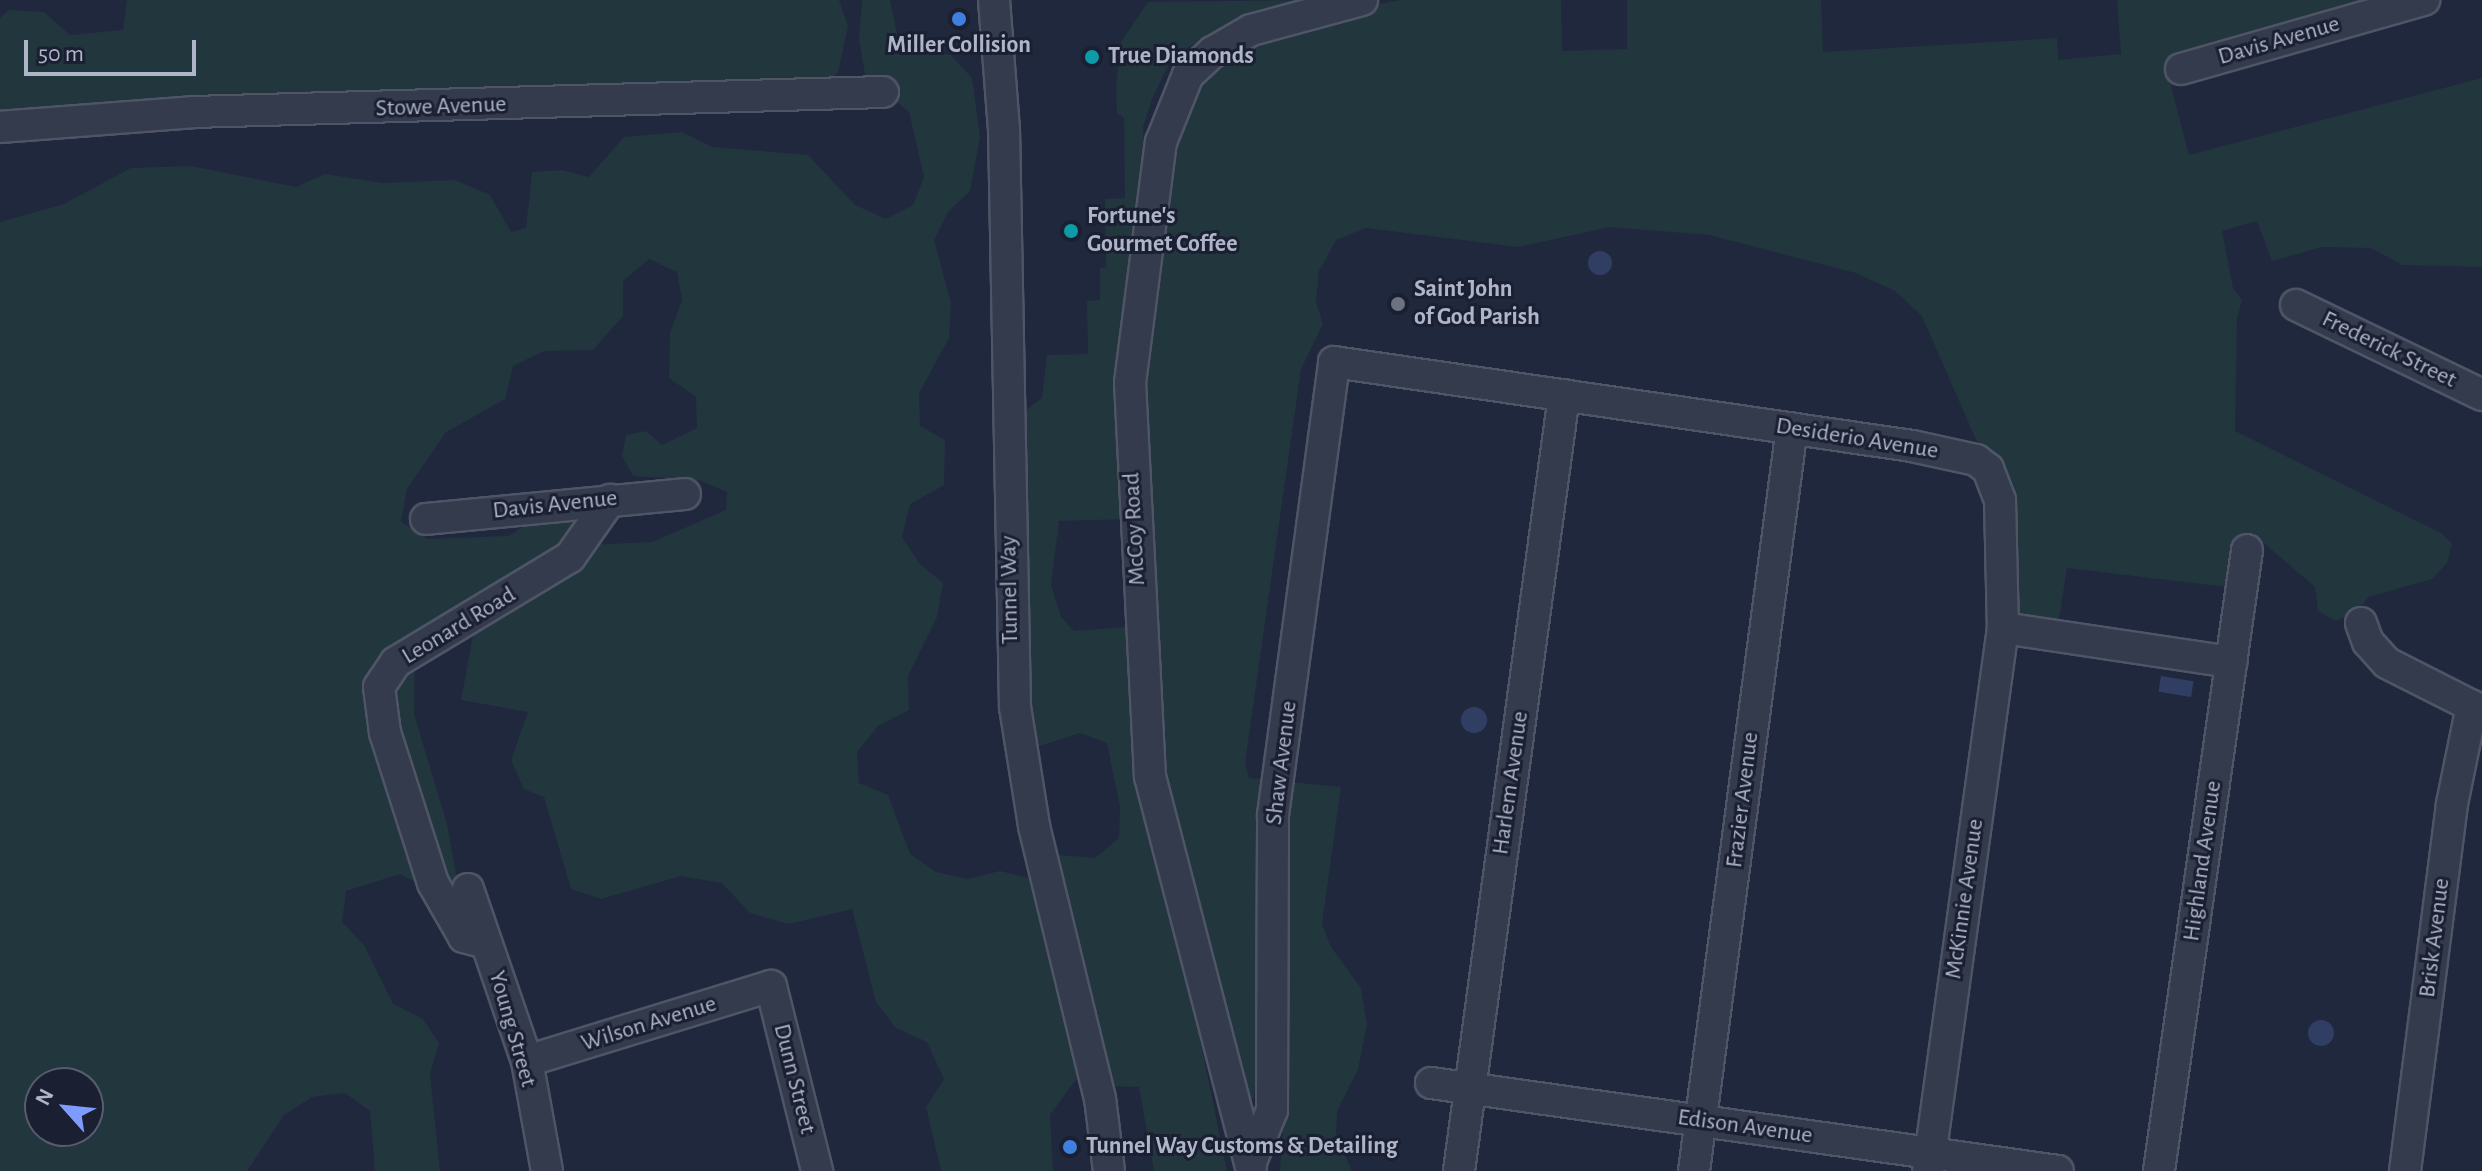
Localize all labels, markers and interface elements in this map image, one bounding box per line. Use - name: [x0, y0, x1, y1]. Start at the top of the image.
- marker: Miller Collision: [950, 10, 968, 28]
- street label: Davis Avenue: [2215, 10, 2343, 72]
- scale bar: [28, 24, 200, 74]
- place label: Miller Collision: [887, 32, 1031, 60]
- text: 50 m: [38, 42, 84, 66]
- place label: True Diamonds: [1108, 43, 1254, 71]
- marker: True Diamonds: [1083, 48, 1101, 66]
- street label: Stowe Avenue: [375, 90, 507, 124]
- place label: Fortune's Gourmet Coffee: [1087, 203, 1237, 259]
- marker: Fortune's Gourmet Coffee: [1062, 222, 1080, 240]
- place label: Saint John of God Parish: [1414, 276, 1540, 332]
- marker: Saint John of God Parish: [1389, 295, 1407, 313]
- street label: Frederick Street: [2317, 305, 2461, 395]
- street label: Desiderio Avenue: [1774, 412, 1940, 466]
- street label: McCoy Road: [1118, 472, 1152, 586]
- street label: Davis Avenue: [491, 484, 619, 526]
- street label: Tunnel Way: [995, 535, 1025, 645]
- street label: Leonard Road: [397, 581, 521, 671]
- street label: Shaw Avenue: [1260, 699, 1304, 827]
- street label: Harlem Avenue: [1487, 709, 1535, 857]
- street label: Frazier Avenue: [1720, 730, 1766, 870]
- street label: Highland Avenue: [2177, 779, 2229, 943]
- street label: McKinnie Avenue: [1940, 817, 1990, 981]
- street label: Brisk Avenue: [2413, 877, 2457, 999]
- street label: Young Street: [482, 968, 542, 1090]
- street label: Wilson Avenue: [578, 990, 720, 1058]
- street label: Dunn Street: [766, 1021, 822, 1137]
- north arrow: [24, 1067, 104, 1147]
- text: N: [31, 1085, 58, 1109]
- street label: Edison Avenue: [1676, 1103, 1814, 1151]
- place label: Tunnel Way Customs & Detailing: [1086, 1133, 1398, 1161]
- marker: Tunnel Way Customs & Detailing: [1061, 1138, 1079, 1156]

